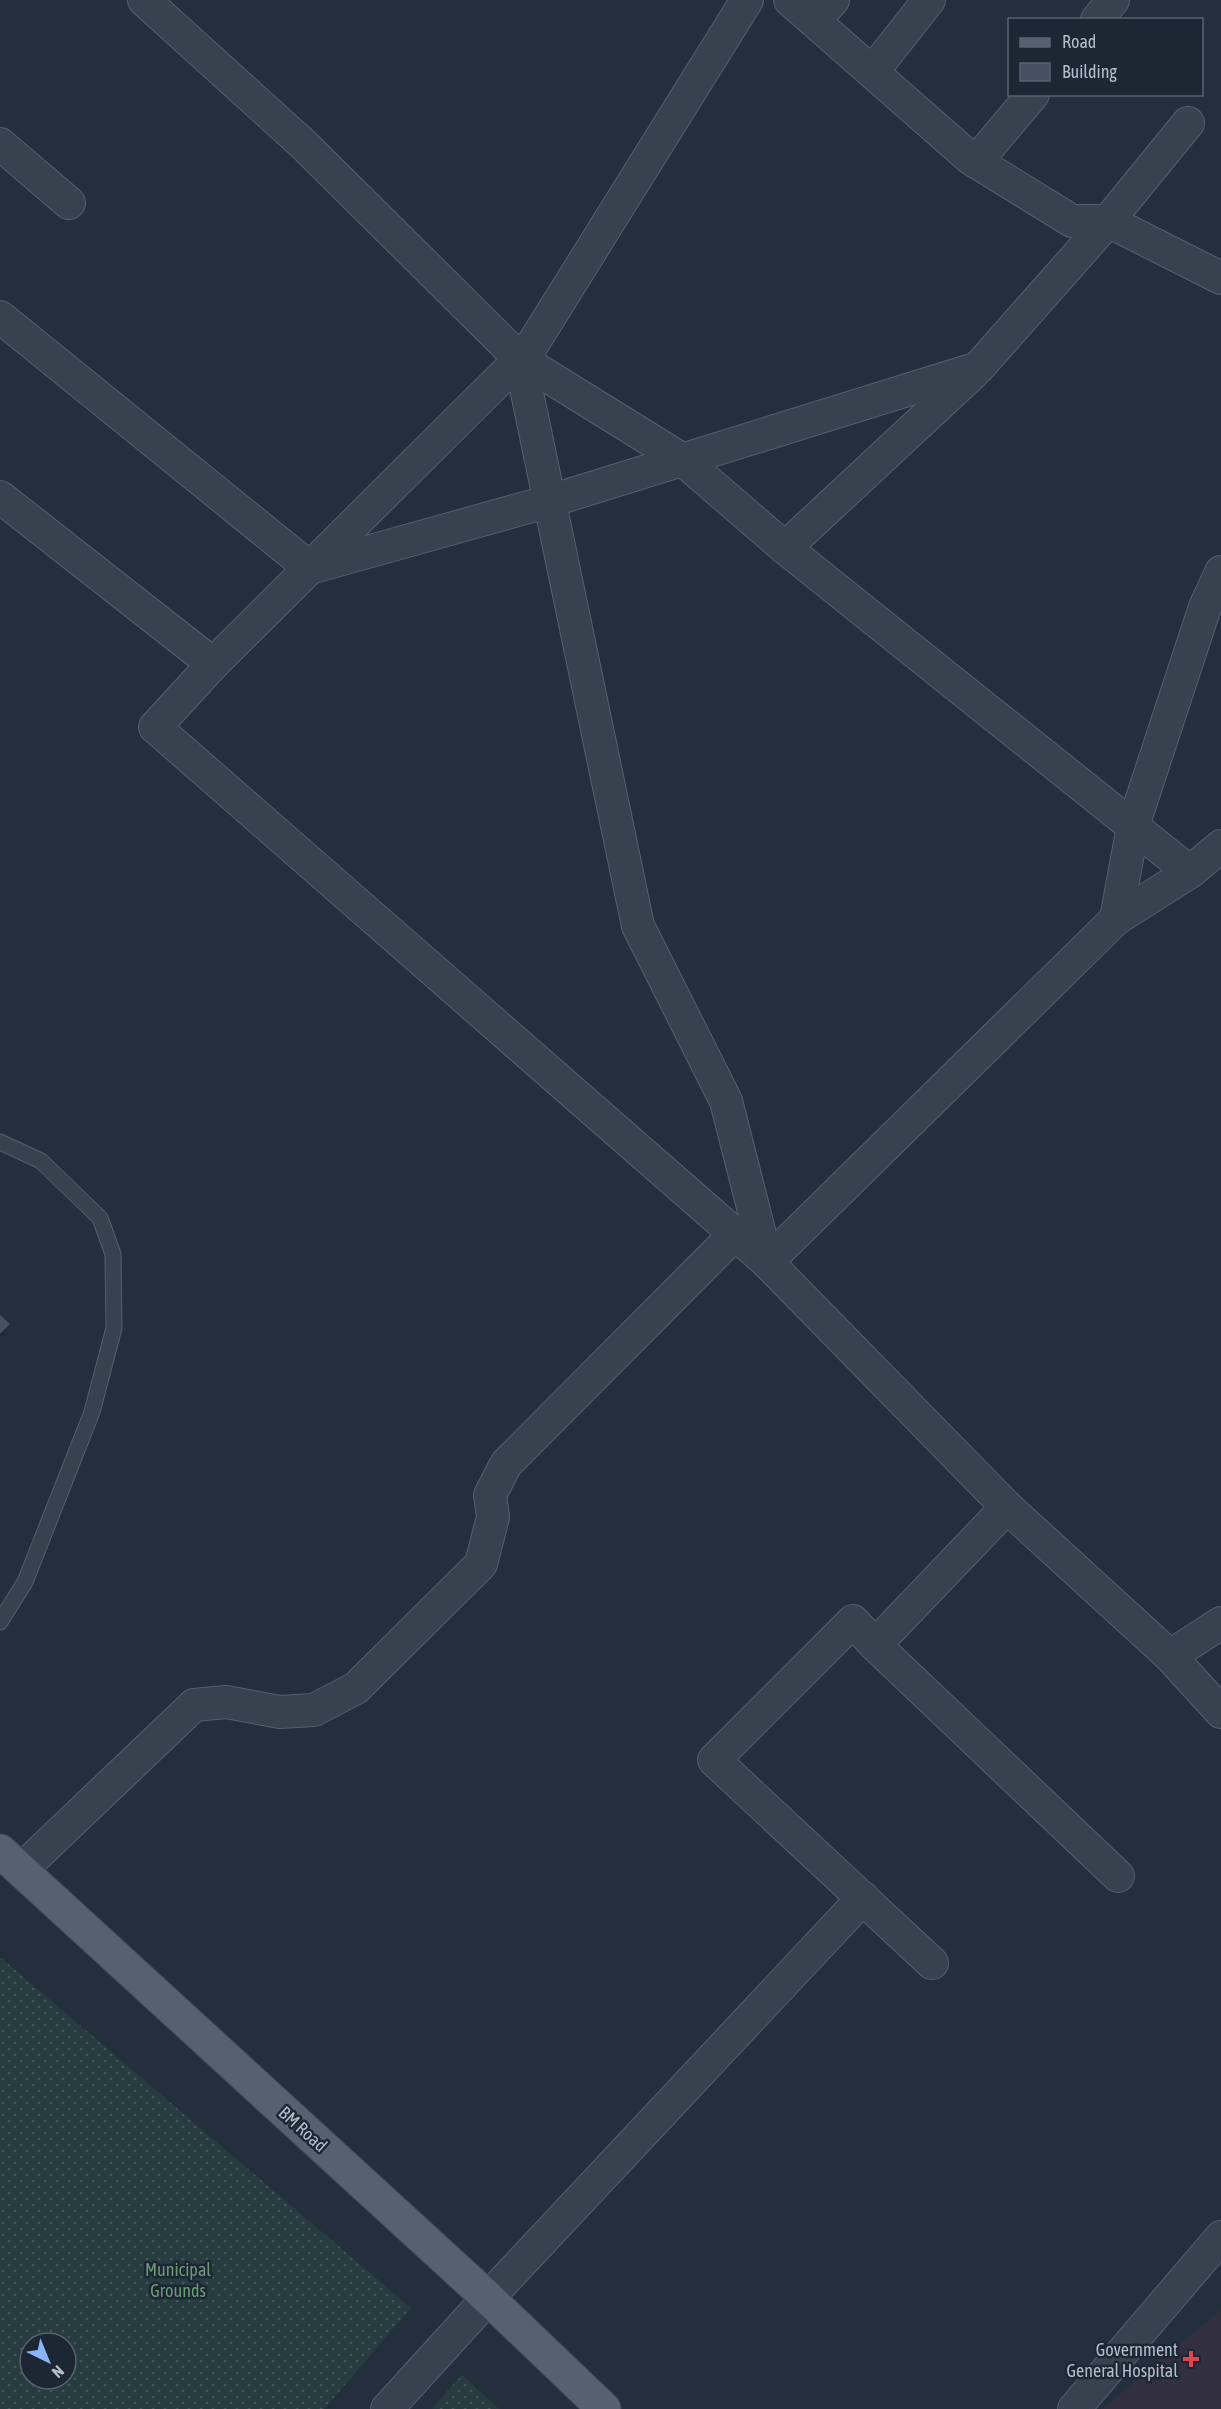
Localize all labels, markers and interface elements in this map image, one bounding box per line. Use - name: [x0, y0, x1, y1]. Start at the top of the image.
- legend: [1008, 18, 1203, 96]
- text: Road: [1062, 31, 1096, 52]
- text: Building: [1062, 61, 1117, 82]
- street label: BM Road: [275, 2102, 331, 2156]
- park label: Municipal Grounds: [145, 2259, 211, 2301]
- north arrow: [18, 2331, 78, 2391]
- place label: Government General Hospital: [1067, 2339, 1178, 2381]
- marker: Government General Hospital: [1182, 2350, 1200, 2368]
- text: N: [49, 2362, 68, 2382]

